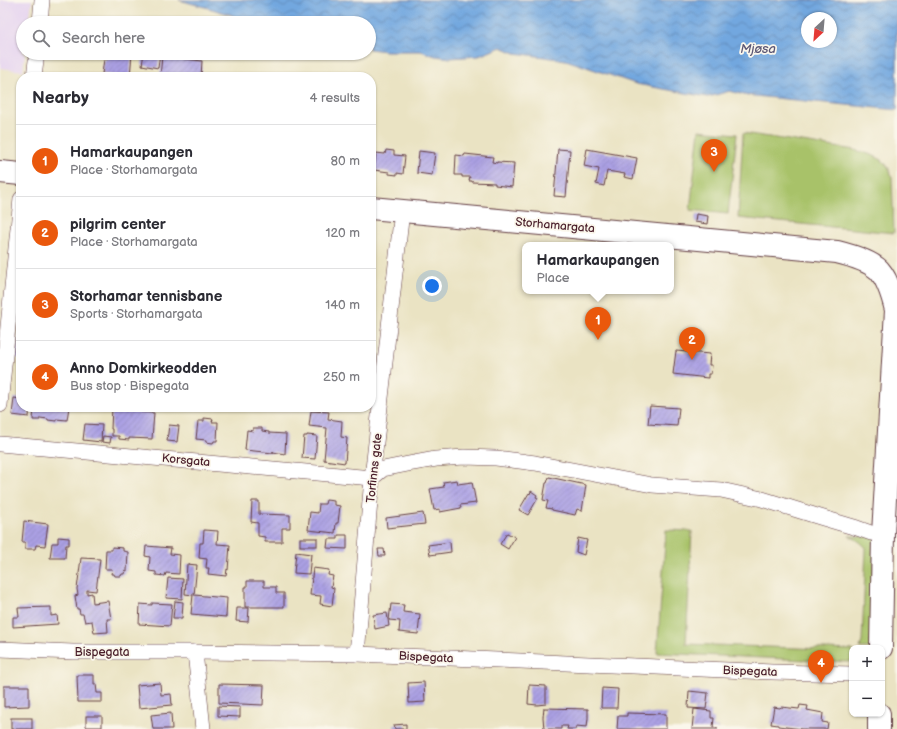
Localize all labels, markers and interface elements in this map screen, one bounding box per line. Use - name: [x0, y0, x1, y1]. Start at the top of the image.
- north arrow: [801, 12, 837, 48]
- search box: [16, 16, 376, 60]
- icon: search: [30, 27, 52, 49]
- text: Search here: [62, 29, 145, 48]
- water label: Mjøsa: [740, 41, 776, 57]
- text: Nearby: [32, 88, 89, 108]
- text: 4 results: [310, 90, 360, 106]
- pin: 3: [701, 139, 727, 172]
- text: Hamarkaupangen: [70, 143, 193, 162]
- text: 1: [42, 153, 48, 169]
- text: 80 m: [331, 153, 360, 169]
- text: Place · Storhamargata: [70, 162, 198, 178]
- text: pilgrim center: [70, 215, 166, 234]
- street label: Storhamargata: [515, 215, 596, 236]
- text: 2: [41, 225, 49, 241]
- text: 120 m: [325, 225, 360, 241]
- text: Place · Storhamargata: [70, 234, 198, 250]
- popup: [522, 242, 674, 294]
- text: Hamarkaupangen: [537, 251, 659, 270]
- text: Place: [537, 270, 570, 286]
- your location: [422, 276, 442, 296]
- text: Storhamar tennisbane: [70, 287, 222, 306]
- text: 3: [41, 297, 49, 313]
- text: 140 m: [325, 297, 360, 313]
- text: Sports · Storhamargata: [70, 306, 203, 322]
- pin: 1: [585, 307, 611, 340]
- pin: 2: [679, 327, 705, 360]
- text: Anno Domkirkeodden: [70, 359, 217, 378]
- text: 4: [41, 369, 49, 385]
- text: 250 m: [323, 369, 360, 385]
- text: Bus stop · Bispegata: [70, 378, 189, 394]
- street label: Torfinns gate: [363, 433, 386, 504]
- street label: Korsgata: [161, 451, 211, 470]
- street label: Bispegata: [75, 645, 130, 660]
- map controls: [849, 645, 885, 717]
- button: +: [849, 645, 885, 681]
- street label: Bispegata: [398, 649, 454, 666]
- pin: 4: [808, 650, 834, 683]
- street label: Bispegata: [722, 663, 778, 680]
- button: −: [849, 681, 885, 717]

